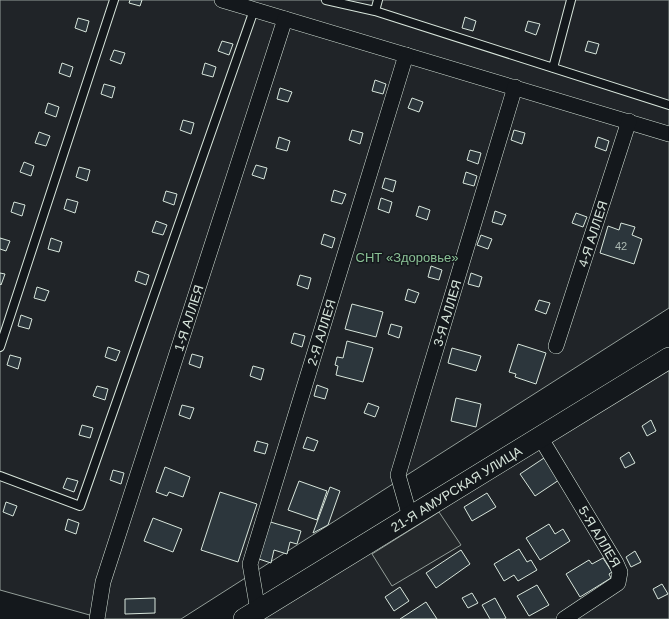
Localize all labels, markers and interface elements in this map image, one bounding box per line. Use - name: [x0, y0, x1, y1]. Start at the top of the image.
- street label: 4-Я АЛЛЕЯ: [575, 199, 610, 269]
- house number: 42: [615, 240, 627, 252]
- park label: СНТ «Здоровье»: [356, 250, 458, 265]
- street label: 3-Я АЛЛЕЯ: [430, 278, 464, 348]
- street label: 1-Я АЛЛЕЯ: [171, 283, 206, 353]
- street label: 2-Я АЛЛЕЯ: [304, 297, 338, 367]
- street label: 21-Я АМУРСКАЯ УЛИЦА: [388, 443, 525, 535]
- street label: 5-Я АЛЛЕЯ: [576, 503, 624, 570]

